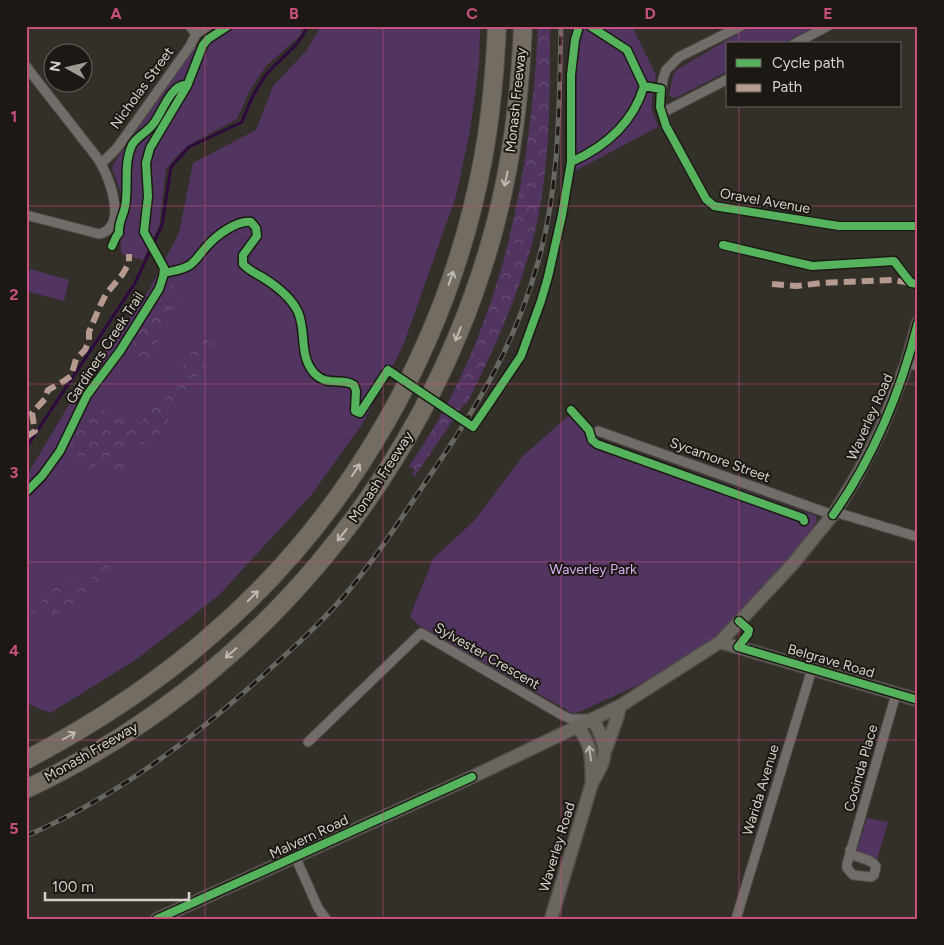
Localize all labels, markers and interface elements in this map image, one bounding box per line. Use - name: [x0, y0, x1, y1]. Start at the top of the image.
- text: A: [110, 4, 122, 23]
- text: B: [289, 4, 299, 23]
- text: C: [466, 4, 478, 23]
- text: D: [644, 4, 656, 23]
- text: E: [823, 4, 833, 23]
- north arrow: [42, 42, 92, 92]
- legend: [726, 42, 902, 108]
- street label: Nicholas Street: [107, 44, 177, 132]
- street label: Monash Freeway: [502, 46, 530, 153]
- text: Cycle path: [772, 54, 844, 72]
- text: N: [46, 60, 65, 73]
- text: Path: [772, 78, 802, 96]
- text: 1: [11, 107, 17, 126]
- one-way arrow: [500, 170, 510, 186]
- street label: Oravel Avenue: [719, 185, 812, 217]
- one-way arrow: [447, 271, 456, 286]
- text: 2: [9, 285, 19, 304]
- street label: Gardiners Creek Trail: [63, 289, 147, 407]
- one-way arrow: [453, 326, 463, 341]
- street label: Waverley Road: [843, 371, 897, 463]
- street label: Monash Freeway: [345, 428, 417, 526]
- street label: Sycamore Street: [667, 434, 773, 486]
- text: 3: [10, 463, 19, 482]
- one-way arrow: [351, 463, 361, 477]
- one-way arrow: [337, 528, 348, 541]
- park label: Waverley Park: [549, 561, 637, 578]
- one-way arrow: [247, 590, 260, 602]
- street label: Sylvester Crescent: [431, 619, 543, 693]
- street label: Belgrave Road: [786, 640, 876, 682]
- text: 4: [9, 641, 19, 660]
- one-way arrow: [225, 647, 238, 659]
- street label: Monash Freeway: [41, 718, 141, 786]
- street label: Cooinda Place: [840, 722, 882, 813]
- one-way arrow: [62, 731, 76, 741]
- street label: Warida Avenue: [739, 742, 783, 837]
- one-way arrow: [585, 745, 595, 761]
- street label: Waverley Road: [535, 800, 579, 894]
- street label: Malvern Road: [267, 811, 351, 863]
- text: 5: [9, 819, 19, 838]
- scale bar: [45, 870, 189, 902]
- text: 100 m: [52, 878, 94, 896]

